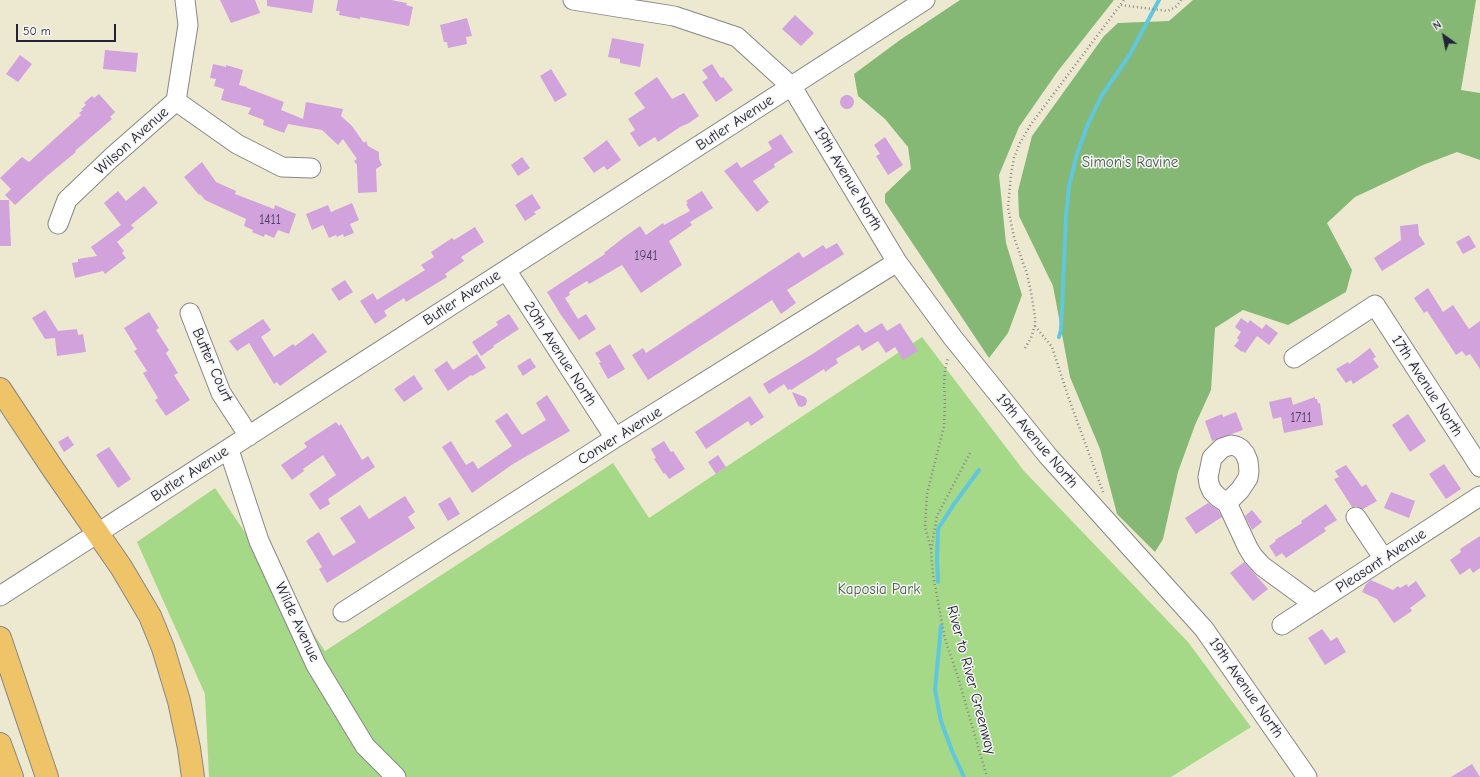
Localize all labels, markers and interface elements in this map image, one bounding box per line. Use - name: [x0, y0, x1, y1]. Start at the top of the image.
- scale bar: [18, 16, 118, 42]
- north arrow: [1424, 16, 1464, 56]
- text: N: [1431, 18, 1444, 33]
- text: 50 m: [23, 24, 51, 38]
- street label: Butler Avenue: [693, 91, 777, 155]
- street label: Wilson Avenue: [91, 103, 173, 179]
- street label: 19th Avenue North: [810, 124, 886, 234]
- park label: Simon's Ravine: [1082, 154, 1178, 172]
- house number: 1411: [259, 212, 281, 228]
- house number: 1941: [634, 248, 658, 264]
- street label: Butler Avenue: [420, 266, 504, 330]
- street label: 20th Avenue North: [519, 298, 601, 410]
- street label: Butter Court: [188, 325, 236, 405]
- street label: 17th Avenue North: [1388, 332, 1466, 440]
- street label: 19th Avenue North: [992, 390, 1082, 492]
- street label: Conver Avenue: [575, 403, 665, 469]
- house number: 1711: [1290, 410, 1312, 426]
- street label: Butler Avenue: [148, 442, 232, 506]
- street label: Pleasant Avenue: [1332, 525, 1430, 597]
- street label: Wilde Avenue: [271, 579, 323, 665]
- park label: Kaposia Park: [837, 581, 921, 599]
- street label: River to River Greenway: [942, 604, 1000, 756]
- street label: 19th Avenue North: [1205, 634, 1287, 742]

